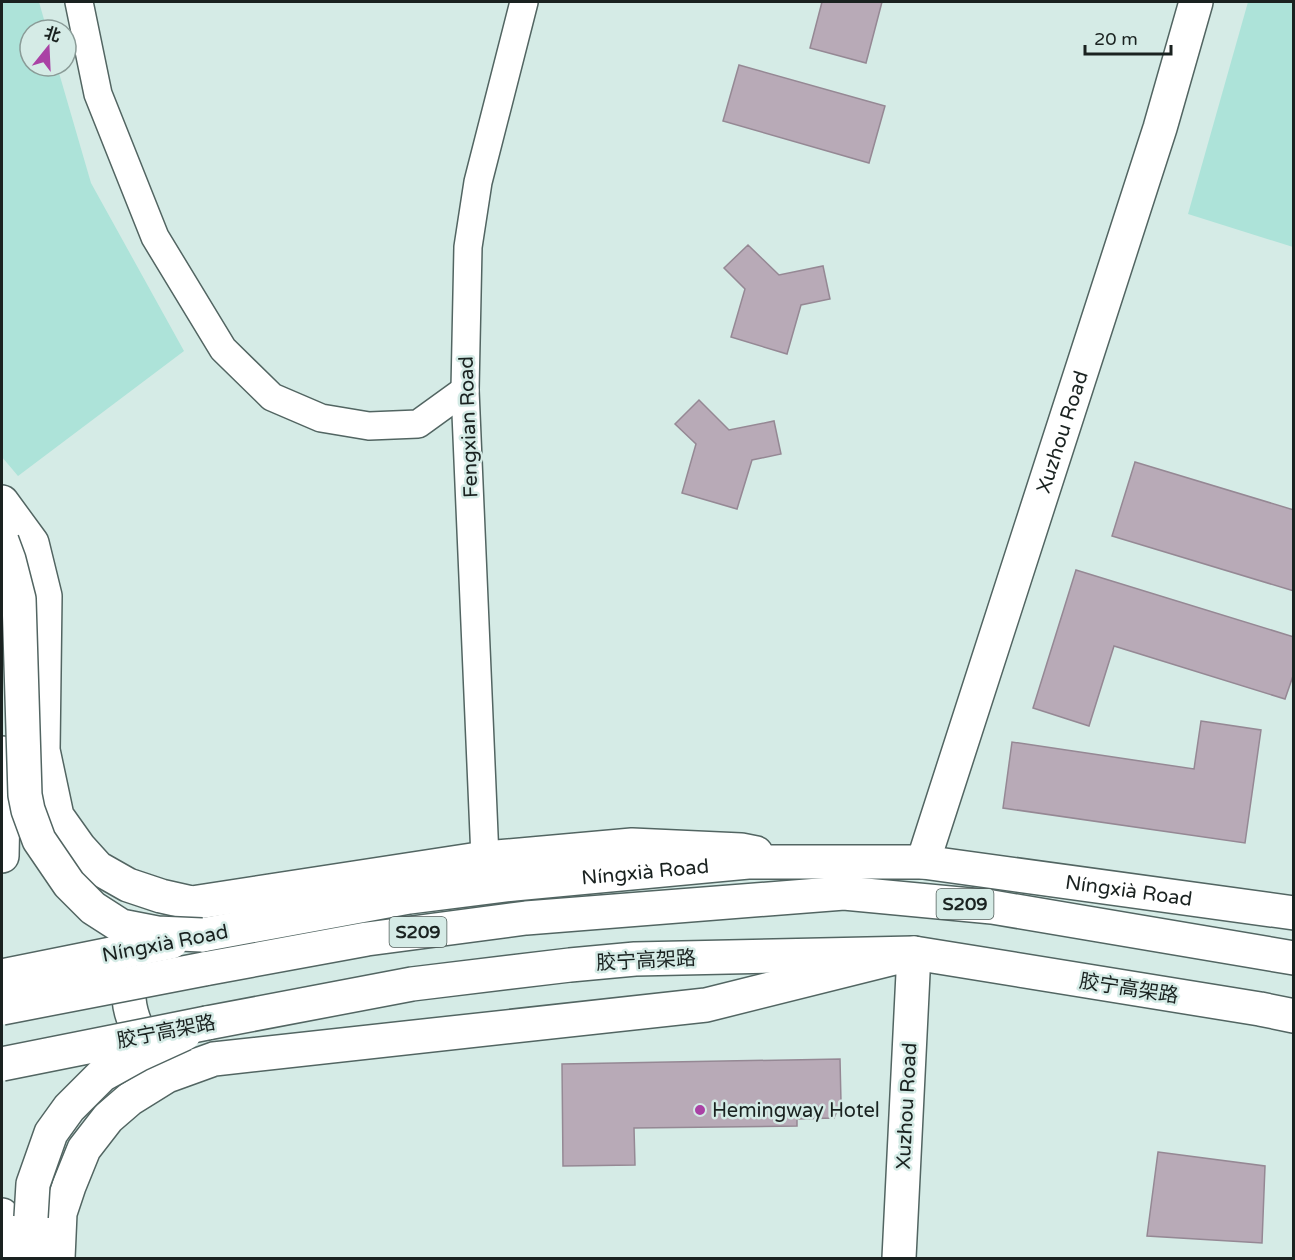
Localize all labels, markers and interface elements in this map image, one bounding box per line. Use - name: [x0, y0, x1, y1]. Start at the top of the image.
- north arrow: [18, 18, 78, 78]
- scale bar: [1085, 18, 1170, 56]
- text: 北: [42, 23, 63, 47]
- text: 20 m: [1094, 28, 1138, 50]
- street label: Fengxian Road: [455, 356, 483, 498]
- street label: Xuzhou Road: [1032, 368, 1094, 496]
- street label: Níngxià Road: [580, 855, 710, 891]
- street label: Níngxià Road: [1064, 871, 1194, 912]
- road number: S209: [936, 889, 994, 919]
- road number: S209: [390, 917, 446, 947]
- street label: Níngxià Road: [100, 920, 230, 968]
- street label: 胶宁高架路: [595, 946, 697, 976]
- street label: 胶宁高架路: [1078, 969, 1180, 1009]
- street label: 胶宁高架路: [115, 1011, 218, 1053]
- street label: Xuzhou Road: [892, 1042, 922, 1170]
- place label: Hemingway Hotel: [712, 1099, 880, 1123]
- marker: Hemingway Hotel: [693, 1103, 707, 1117]

